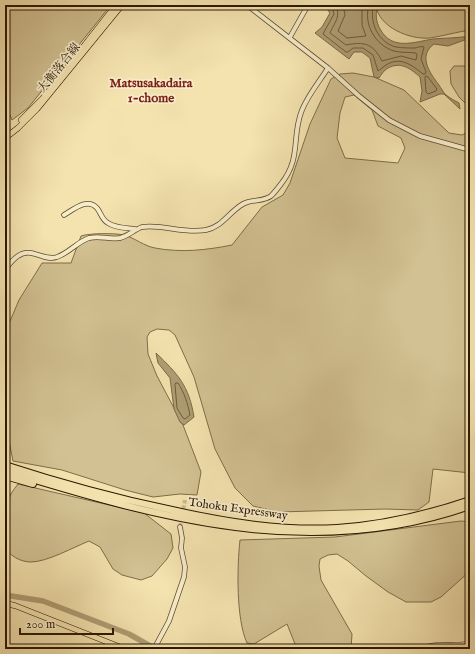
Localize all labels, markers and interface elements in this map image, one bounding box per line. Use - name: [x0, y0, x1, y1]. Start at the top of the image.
- street label: 大衡落合線: [34, 40, 84, 96]
- district label: Matsusakadaira 1-chome: [110, 75, 193, 107]
- street label: Tohoku Expressway: [187, 495, 289, 524]
- scale bar: [20, 610, 113, 636]
- text: 200 m: [26, 617, 55, 632]

